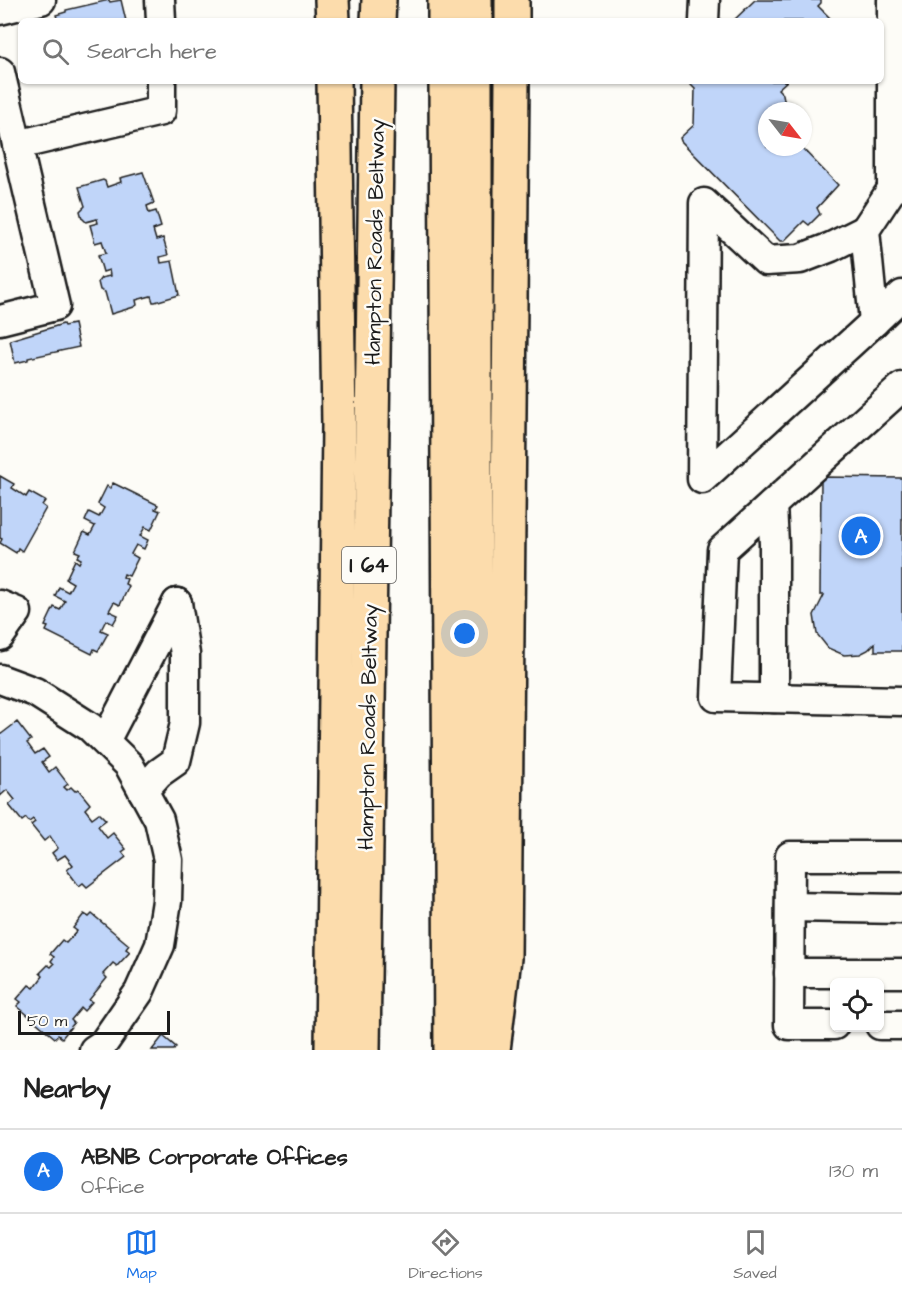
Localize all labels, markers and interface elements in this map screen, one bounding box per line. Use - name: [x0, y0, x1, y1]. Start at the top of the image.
- search box: [18, 18, 884, 84]
- icon: search: [39, 35, 72, 68]
- text: Search here: [87, 36, 217, 67]
- north arrow: [758, 102, 812, 156]
- street label: Hampton Roads Beltway: [358, 119, 394, 365]
- pin: A: [842, 514, 880, 558]
- road number: I 64: [342, 547, 396, 583]
- street label: Hampton Roads Beltway: [351, 604, 387, 850]
- your location: [450, 619, 479, 648]
- map controls: [830, 978, 884, 1032]
- button: locate: [830, 978, 884, 1032]
- scale bar: [18, 1008, 170, 1036]
- text: 50 m: [27, 1010, 67, 1032]
- text: Nearby: [24, 1071, 111, 1107]
- text: ABNB Corporate Offices: [81, 1142, 348, 1173]
- text: A: [37, 1157, 50, 1185]
- text: 130 m: [829, 1157, 878, 1185]
- text: Office: [81, 1173, 145, 1201]
- tab: Map: [125, 1226, 158, 1284]
- tab: Directions: [409, 1226, 483, 1284]
- tab: Saved: [733, 1226, 777, 1284]

